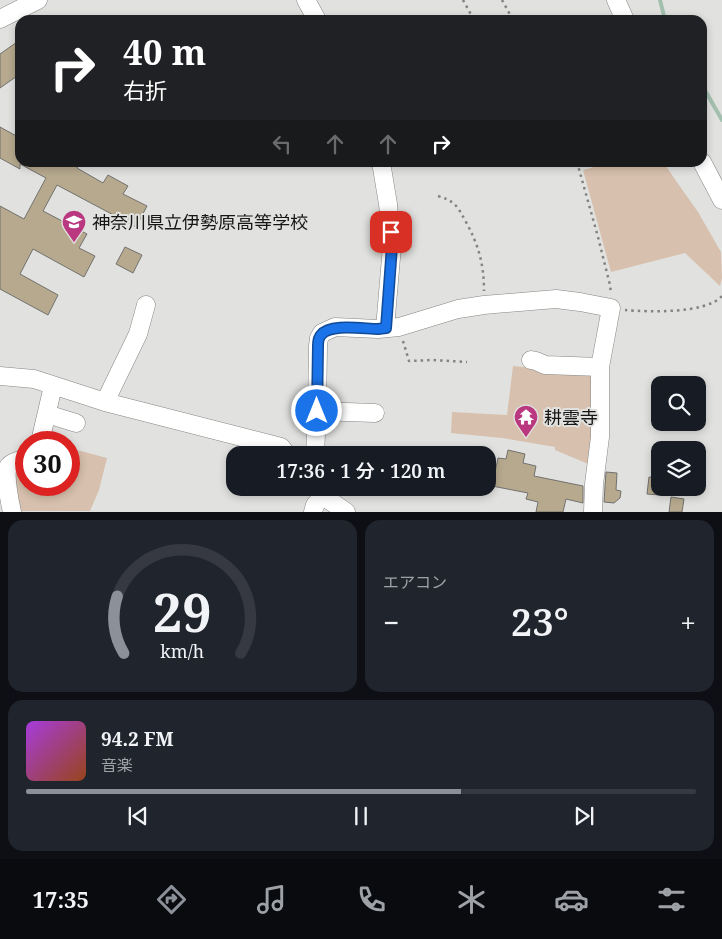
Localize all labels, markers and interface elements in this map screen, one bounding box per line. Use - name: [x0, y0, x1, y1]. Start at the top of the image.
- text: 40 m: [123, 28, 206, 75]
- icon: right: [40, 35, 105, 100]
- text: 右折: [123, 75, 167, 105]
- icon: left: [268, 130, 296, 158]
- icon: ahead: [321, 130, 349, 158]
- icon: ahead: [374, 130, 402, 158]
- icon: right: [427, 130, 455, 158]
- school or university icon: 神奈川県立伊勢原高等学校: [61, 209, 87, 243]
- place label: 神奈川県立伊勢原高等学校: [92, 210, 308, 234]
- pin: [370, 211, 412, 253]
- icon: arrive: [377, 218, 405, 246]
- map controls: [651, 376, 706, 496]
- button: search: [651, 376, 706, 431]
- position arrow: [290, 384, 342, 436]
- temple icon: 耕雲寺: [513, 404, 539, 438]
- place label: 耕雲寺: [544, 405, 598, 429]
- speed limit sign: 30: [15, 431, 80, 496]
- button: layers: [651, 441, 706, 496]
- text: 17:36 · 1 分 · 120 m: [277, 458, 445, 484]
- text: エアコン: [383, 571, 447, 593]
- text: 29: [153, 576, 212, 647]
- text: 23°: [511, 595, 569, 647]
- text: −: [383, 603, 399, 641]
- text: +: [680, 603, 696, 641]
- text: km/h: [161, 639, 204, 663]
- text: 94.2 FM: [101, 726, 174, 752]
- text: 音楽: [101, 754, 133, 776]
- icon: previous: [124, 802, 152, 830]
- icon: pause: [347, 802, 375, 830]
- icon: next: [570, 802, 598, 830]
- icon: directions: [154, 882, 189, 917]
- icon: music: [254, 882, 289, 917]
- icon: phone: [354, 882, 389, 917]
- icon: climate: [454, 882, 489, 917]
- icon: car: [554, 882, 589, 917]
- icon: filters: [654, 882, 689, 917]
- text: 17:35: [33, 884, 89, 914]

